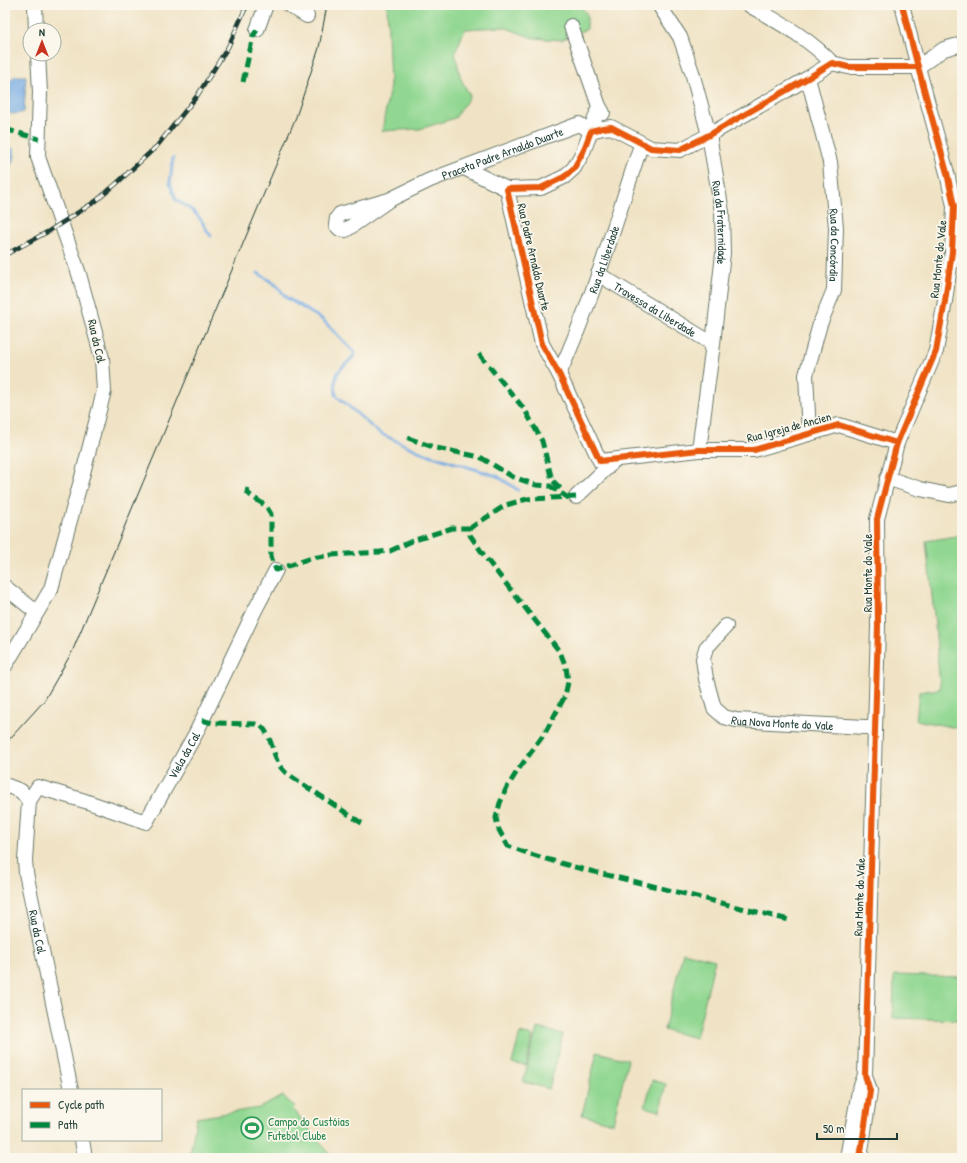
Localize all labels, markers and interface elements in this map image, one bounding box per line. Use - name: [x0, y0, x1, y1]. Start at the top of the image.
- north arrow: [22, 22, 62, 62]
- text: N: [39, 25, 45, 39]
- street label: Praceta Padre Arnaldo Duarte: [439, 122, 566, 183]
- street label: Rua da Fraternidade: [708, 179, 732, 266]
- street label: Rua Padre Arnaldo Duarte: [513, 202, 555, 313]
- street label: Rua da Concórdia: [826, 208, 845, 282]
- street label: Rua Monte do Vale: [925, 219, 951, 299]
- street label: Rua da Liberdade: [584, 223, 623, 296]
- street label: Travessa da Liberdade: [611, 277, 700, 341]
- street label: Rua da Cal: [84, 317, 110, 365]
- street label: Rua Igreja de Ancien: [745, 408, 833, 446]
- street label: Rua Monte do Vale: [859, 534, 876, 612]
- street label: Rua Nova Monte do Vale: [730, 711, 834, 734]
- street label: Viela da Cal: [164, 728, 204, 782]
- street label: Rua Monte do Vale: [849, 857, 869, 937]
- street label: Rua da Cal: [25, 908, 51, 956]
- legend: [22, 1089, 162, 1141]
- text: Cycle path: [58, 1096, 104, 1113]
- place label: Campo do Custóias Futebol Clube: [267, 1113, 350, 1144]
- sports icon: Campo do Custóias Futebol Clube: [239, 1115, 265, 1141]
- scale bar: [817, 1115, 897, 1141]
- text: Path: [58, 1116, 78, 1133]
- text: 50 m: [823, 1120, 844, 1137]

